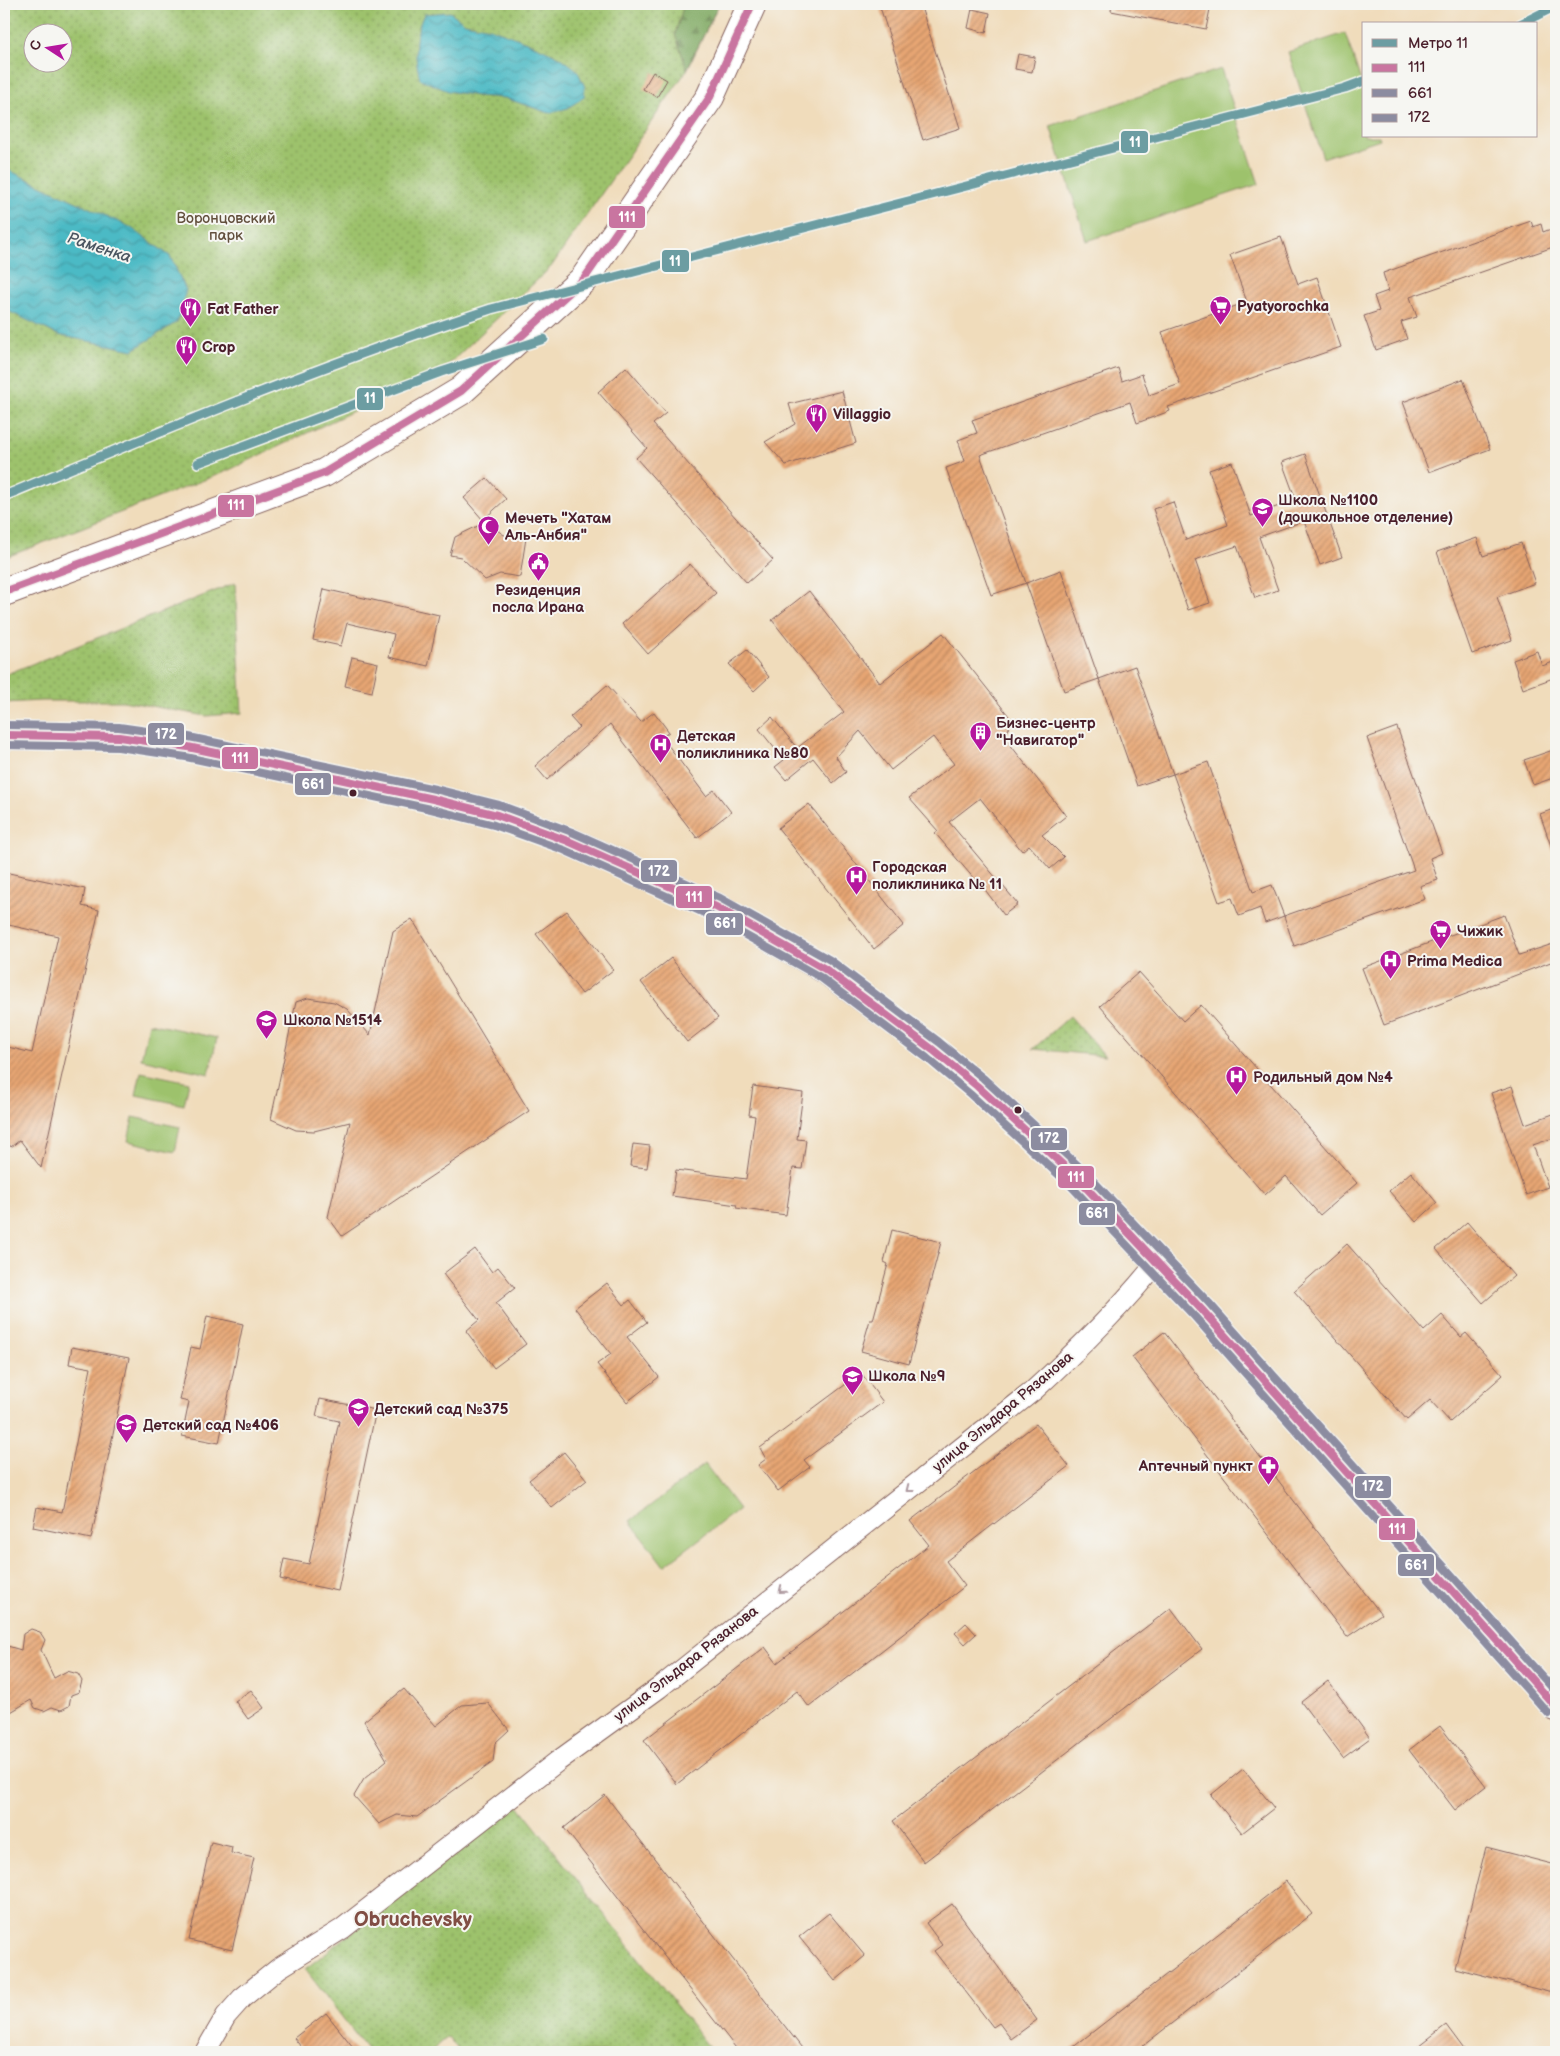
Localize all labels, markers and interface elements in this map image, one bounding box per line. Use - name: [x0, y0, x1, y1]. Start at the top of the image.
- north arrow: [22, 22, 72, 72]
- legend: [1362, 22, 1538, 138]
- text: Метро 11: [1408, 34, 1468, 53]
- text: С: [26, 39, 45, 52]
- text: 111: [1408, 58, 1425, 77]
- text: 661: [1408, 84, 1432, 103]
- text: 172: [1408, 108, 1430, 127]
- line badge: 11: [1120, 130, 1149, 154]
- text: 11: [1129, 134, 1141, 151]
- line badge: 111: [608, 205, 646, 229]
- park label: Воронцовский парк: [177, 209, 275, 245]
- text: 111: [618, 209, 636, 226]
- water label: Раменка: [65, 229, 133, 267]
- line badge: 11: [661, 249, 690, 273]
- text: 11: [669, 253, 681, 270]
- supermarket icon: Pyatyorochka: [1209, 294, 1233, 325]
- restaurant icon: Fat Father: [179, 297, 203, 328]
- place label: Pyatyorochka: [1237, 297, 1329, 316]
- place label: Fat Father: [207, 300, 279, 319]
- restaurant icon: Crop: [174, 335, 198, 366]
- place label: Crop: [202, 338, 236, 357]
- line badge: 11: [356, 387, 384, 411]
- text: 11: [364, 390, 376, 407]
- restaurant icon: Villaggio: [805, 402, 829, 433]
- place label: Villaggio: [833, 405, 892, 424]
- place label: Школа №1100 (дошкольное отделение): [1278, 491, 1453, 527]
- line badge: 111: [217, 494, 255, 518]
- text: 111: [227, 497, 245, 514]
- school or university icon: Школа №1100 (дошкольное отделение): [1250, 497, 1274, 528]
- place label: Мечеть "Хатам Аль-Анбия": [504, 509, 611, 545]
- mosque icon: Мечеть "Хатам Аль-Анбия": [477, 515, 501, 546]
- public building icon: Резиденция посла Ирана: [526, 550, 550, 581]
- place label: Резиденция посла Ирана: [492, 581, 584, 617]
- place label: Бизнеc-центр "Навигатор": [996, 714, 1096, 750]
- building icon: Бизнеc-центр "Навигатор": [968, 720, 992, 751]
- line badge: 172: [147, 722, 185, 746]
- text: 172: [155, 726, 178, 743]
- place label: Детская поликлиника №80: [677, 727, 809, 763]
- hospital icon: Детская поликлиника №80: [649, 733, 673, 764]
- line badge: 111: [221, 746, 259, 770]
- text: 111: [231, 750, 249, 767]
- line badge: 661: [294, 772, 332, 796]
- text: 661: [302, 776, 324, 793]
- unlabelled marker: [348, 788, 358, 798]
- place label: Городская поликлиника № 11: [872, 858, 1002, 894]
- line badge: 172: [640, 859, 678, 883]
- text: 172: [648, 863, 671, 880]
- hospital icon: Городская поликлиника № 11: [844, 864, 868, 895]
- line badge: 111: [675, 885, 713, 909]
- text: 111: [685, 889, 703, 906]
- line badge: 661: [705, 912, 744, 936]
- text: 661: [714, 915, 736, 932]
- supermarket icon: Чижик: [1429, 919, 1453, 950]
- place label: Чижик: [1457, 922, 1504, 941]
- hospital icon: Prima Medica: [1379, 949, 1403, 980]
- place label: Prima Medica: [1407, 952, 1502, 971]
- school or university icon: Школа №1514: [255, 1008, 279, 1039]
- place label: Школа №1514: [283, 1011, 382, 1030]
- hospital icon: Родильный дом №4: [1225, 1065, 1249, 1096]
- place label: Родильный дом №4: [1253, 1068, 1393, 1087]
- unlabelled marker: [1013, 1105, 1023, 1115]
- line badge: 172: [1030, 1127, 1068, 1151]
- text: 172: [1038, 1130, 1061, 1147]
- line badge: 111: [1057, 1165, 1095, 1189]
- text: 111: [1067, 1169, 1085, 1186]
- line badge: 661: [1078, 1202, 1116, 1226]
- text: 661: [1086, 1205, 1108, 1222]
- street label: улица Эльдара Рязанова: [929, 1347, 1077, 1476]
- school or university icon: Школа №9: [840, 1364, 864, 1395]
- place label: Школа №9: [868, 1367, 946, 1386]
- school or university icon: Детский сад №375: [346, 1397, 370, 1428]
- place label: Детский сад №375: [374, 1400, 509, 1419]
- school or university icon: Детский сад №406: [115, 1413, 139, 1444]
- place label: Детский сад №406: [143, 1416, 279, 1435]
- pharmacy icon: Аптечный пункт: [1257, 1454, 1281, 1485]
- place label: Аптечный пункт: [1138, 1457, 1254, 1476]
- line badge: 172: [1354, 1475, 1392, 1499]
- text: 172: [1362, 1478, 1385, 1495]
- one-way arrow: [906, 1484, 915, 1492]
- line badge: 111: [1378, 1517, 1416, 1541]
- text: 111: [1388, 1521, 1406, 1538]
- line badge: 661: [1397, 1553, 1435, 1577]
- text: 661: [1405, 1557, 1427, 1574]
- one-way arrow: [779, 1585, 788, 1593]
- street label: улица Эльдара Рязанова: [610, 1602, 762, 1726]
- district label: Obruchevsky: [354, 1908, 473, 1932]

